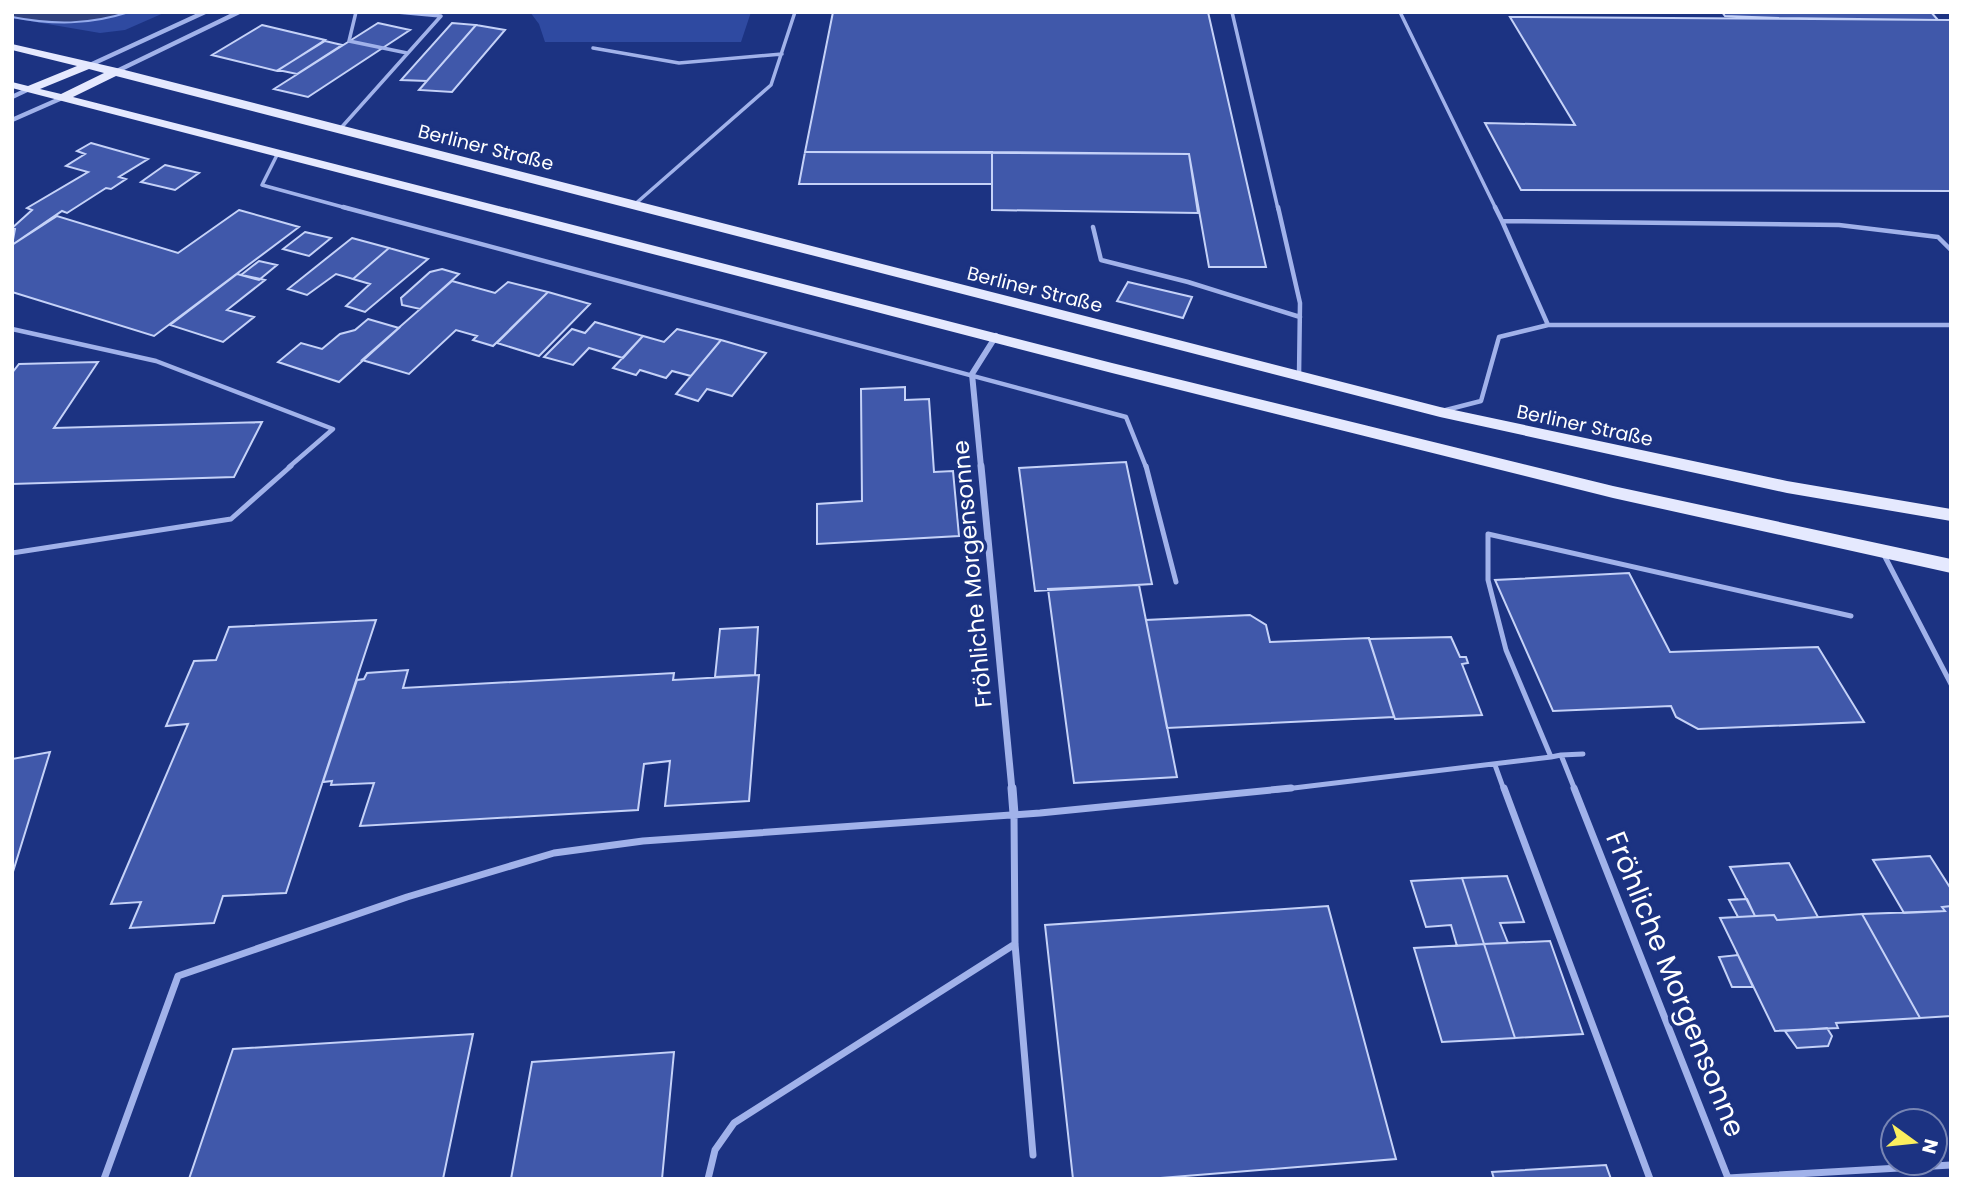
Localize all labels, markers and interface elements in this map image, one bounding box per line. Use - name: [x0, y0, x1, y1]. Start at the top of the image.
- street label: Berliner Straße: [415, 118, 556, 177]
- street label: Berliner Straße: [964, 260, 1105, 319]
- street label: Berliner Straße: [1514, 398, 1656, 453]
- street label: Fröhliche Morgensonne: [944, 439, 1000, 709]
- street label: Fröhliche Morgensonne: [1596, 826, 1755, 1143]
- north arrow: [1879, 1107, 1949, 1177]
- text: N: [1915, 1136, 1945, 1157]

